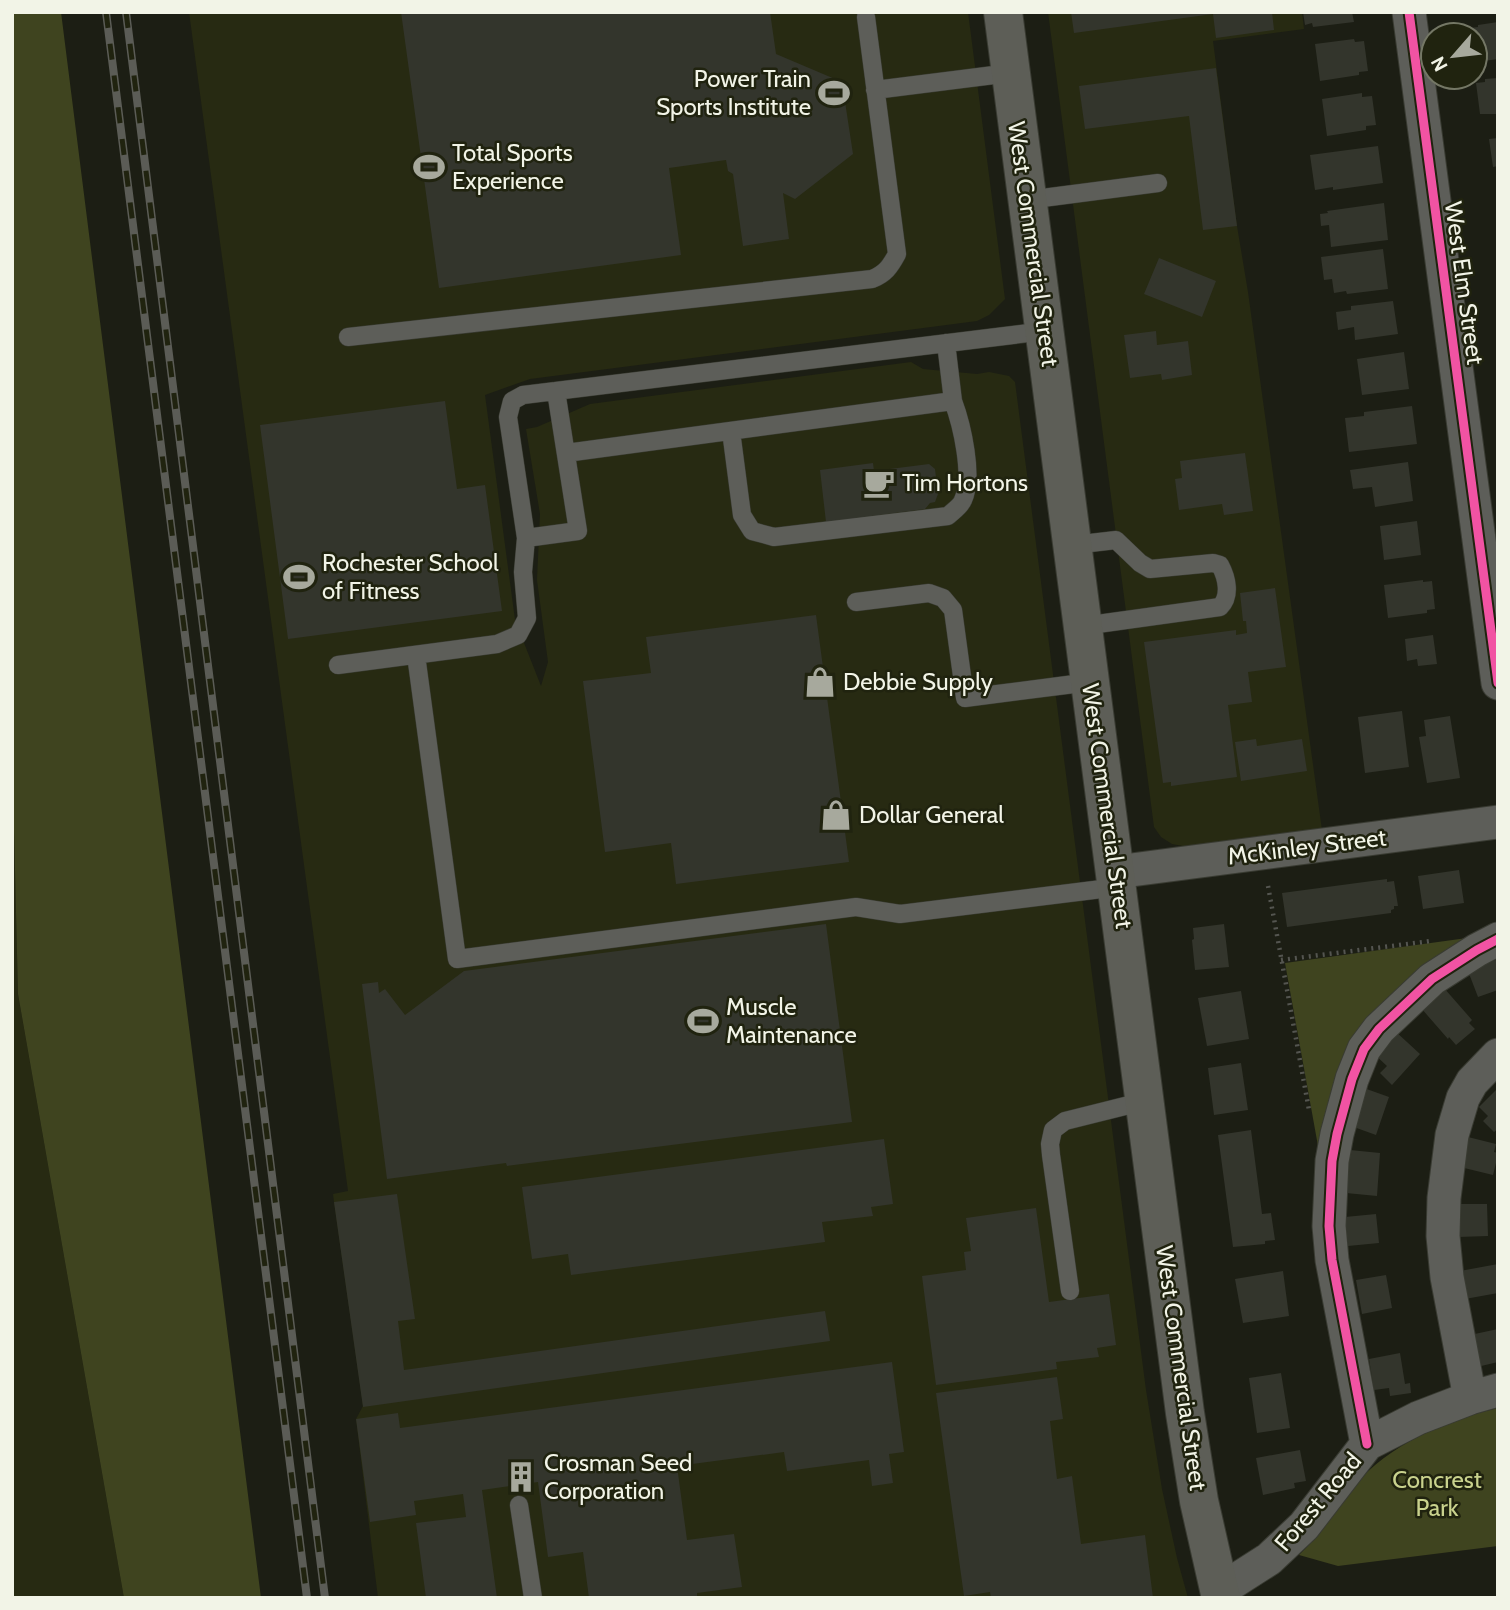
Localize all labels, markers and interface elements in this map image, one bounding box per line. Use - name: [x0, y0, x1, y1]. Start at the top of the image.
- north arrow: [1419, 21, 1489, 91]
- text: N: [1426, 52, 1453, 75]
- place label: Power Train Sports Institute: [656, 64, 811, 121]
- sports icon: Power Train Sports Institute: [817, 76, 851, 110]
- street label: West Commercial Street: [1002, 120, 1065, 368]
- place label: Total Sports Experience: [452, 138, 573, 195]
- sports icon: Total Sports Experience: [412, 150, 446, 184]
- street label: West Elm Street: [1439, 199, 1490, 366]
- cafe icon: Tim Hortons: [862, 466, 896, 500]
- place label: Tim Hortons: [902, 468, 1028, 497]
- place label: Rochester School of Fitness: [322, 548, 499, 605]
- sports icon: Rochester School of Fitness: [282, 560, 316, 594]
- shop icon: Debbie Supply: [803, 665, 837, 699]
- place label: Debbie Supply: [843, 667, 993, 696]
- street label: West Commercial Street: [1076, 682, 1139, 930]
- shop icon: Dollar General: [819, 798, 853, 832]
- place label: Dollar General: [859, 800, 1004, 829]
- street label: McKinley Street: [1226, 822, 1388, 871]
- place label: Muscle Maintenance: [726, 992, 857, 1049]
- sports icon: Muscle Maintenance: [686, 1004, 720, 1038]
- street label: West Commercial Street: [1150, 1244, 1213, 1492]
- street label: Forest Road: [1268, 1446, 1367, 1557]
- place label: Crosman Seed Corporation: [544, 1448, 692, 1505]
- building icon: Crosman Seed Corporation: [504, 1460, 538, 1494]
- park label: Concrest Park: [1392, 1465, 1482, 1522]

